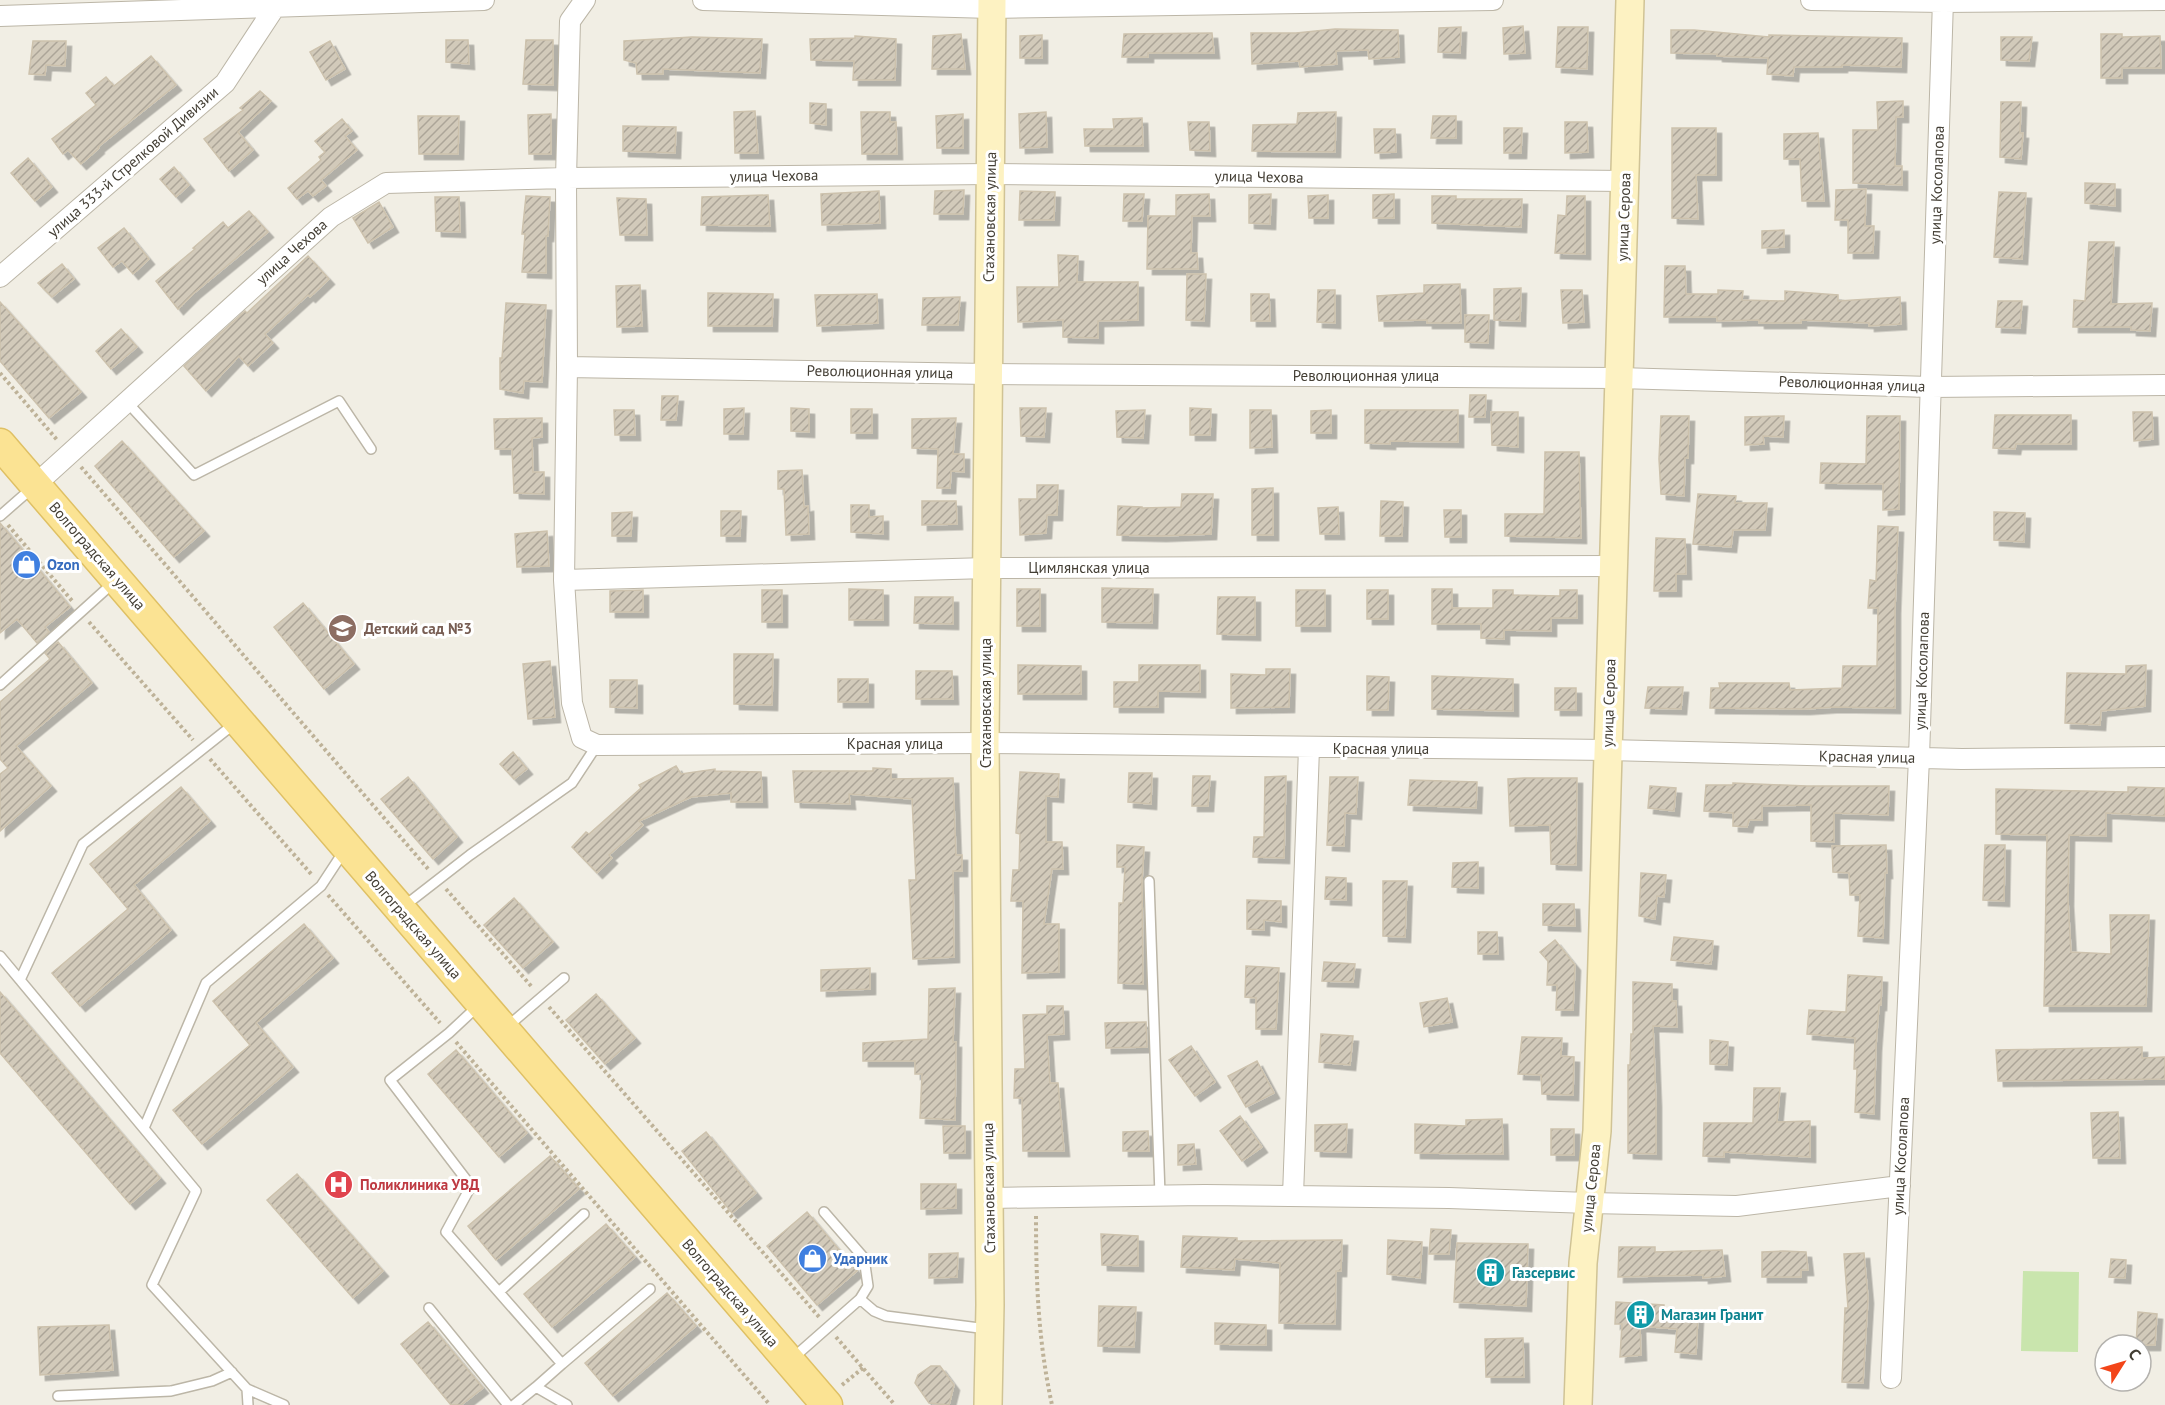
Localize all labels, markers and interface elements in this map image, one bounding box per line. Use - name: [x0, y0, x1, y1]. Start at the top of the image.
- street label: улица 333-й Стрелковой Дивизии: [43, 82, 222, 241]
- street label: улица Косолапова: [1925, 125, 1948, 245]
- street label: Стахановская улица: [979, 152, 1000, 282]
- street label: улица Чехова: [729, 165, 819, 186]
- street label: улица Чехова: [1214, 166, 1304, 187]
- street label: улица Серова: [1612, 172, 1635, 262]
- street label: улица Чехова: [252, 215, 331, 288]
- street label: Революционная улица: [807, 361, 953, 382]
- street label: Революционная улица: [1293, 366, 1439, 385]
- street label: Революционная улица: [1778, 371, 1926, 396]
- street label: Волгоградская улица: [45, 498, 150, 614]
- shop icon: Ozon: [10, 549, 42, 581]
- place label: Ozon: [47, 555, 80, 574]
- street label: Цимлянская улица: [1028, 558, 1150, 577]
- street label: улица Косолапова: [1910, 611, 1933, 731]
- school or university icon: Детский сад №3: [327, 613, 359, 645]
- place label: Детский сад №3: [364, 619, 472, 638]
- street label: Стахановская улица: [976, 638, 995, 768]
- street label: улица Серова: [1597, 658, 1620, 748]
- street label: Красная улица: [847, 734, 943, 753]
- street label: Красная улица: [1333, 739, 1429, 758]
- street label: Красная улица: [1819, 746, 1915, 767]
- street label: Волгоградская улица: [361, 867, 466, 983]
- street label: улица Косолапова: [1888, 1096, 1913, 1216]
- street label: Стахановская улица: [978, 1123, 999, 1253]
- street label: улица Серова: [1576, 1143, 1605, 1233]
- hospital icon: Поликлиника УВД: [323, 1169, 355, 1201]
- place label: Поликлиника УВД: [360, 1175, 480, 1194]
- street label: Волгоградская улица: [678, 1235, 783, 1351]
- shop icon: Ударник: [796, 1243, 828, 1275]
- place label: Ударник: [832, 1249, 888, 1268]
- building icon: Газсервис: [1475, 1257, 1507, 1289]
- place label: Газсервис: [1512, 1263, 1576, 1282]
- building icon: Магазин Гранит: [1624, 1299, 1656, 1331]
- place label: Магазин Гранит: [1661, 1305, 1764, 1324]
- north arrow: [2093, 1333, 2153, 1393]
- text: С: [2124, 1344, 2146, 1364]

